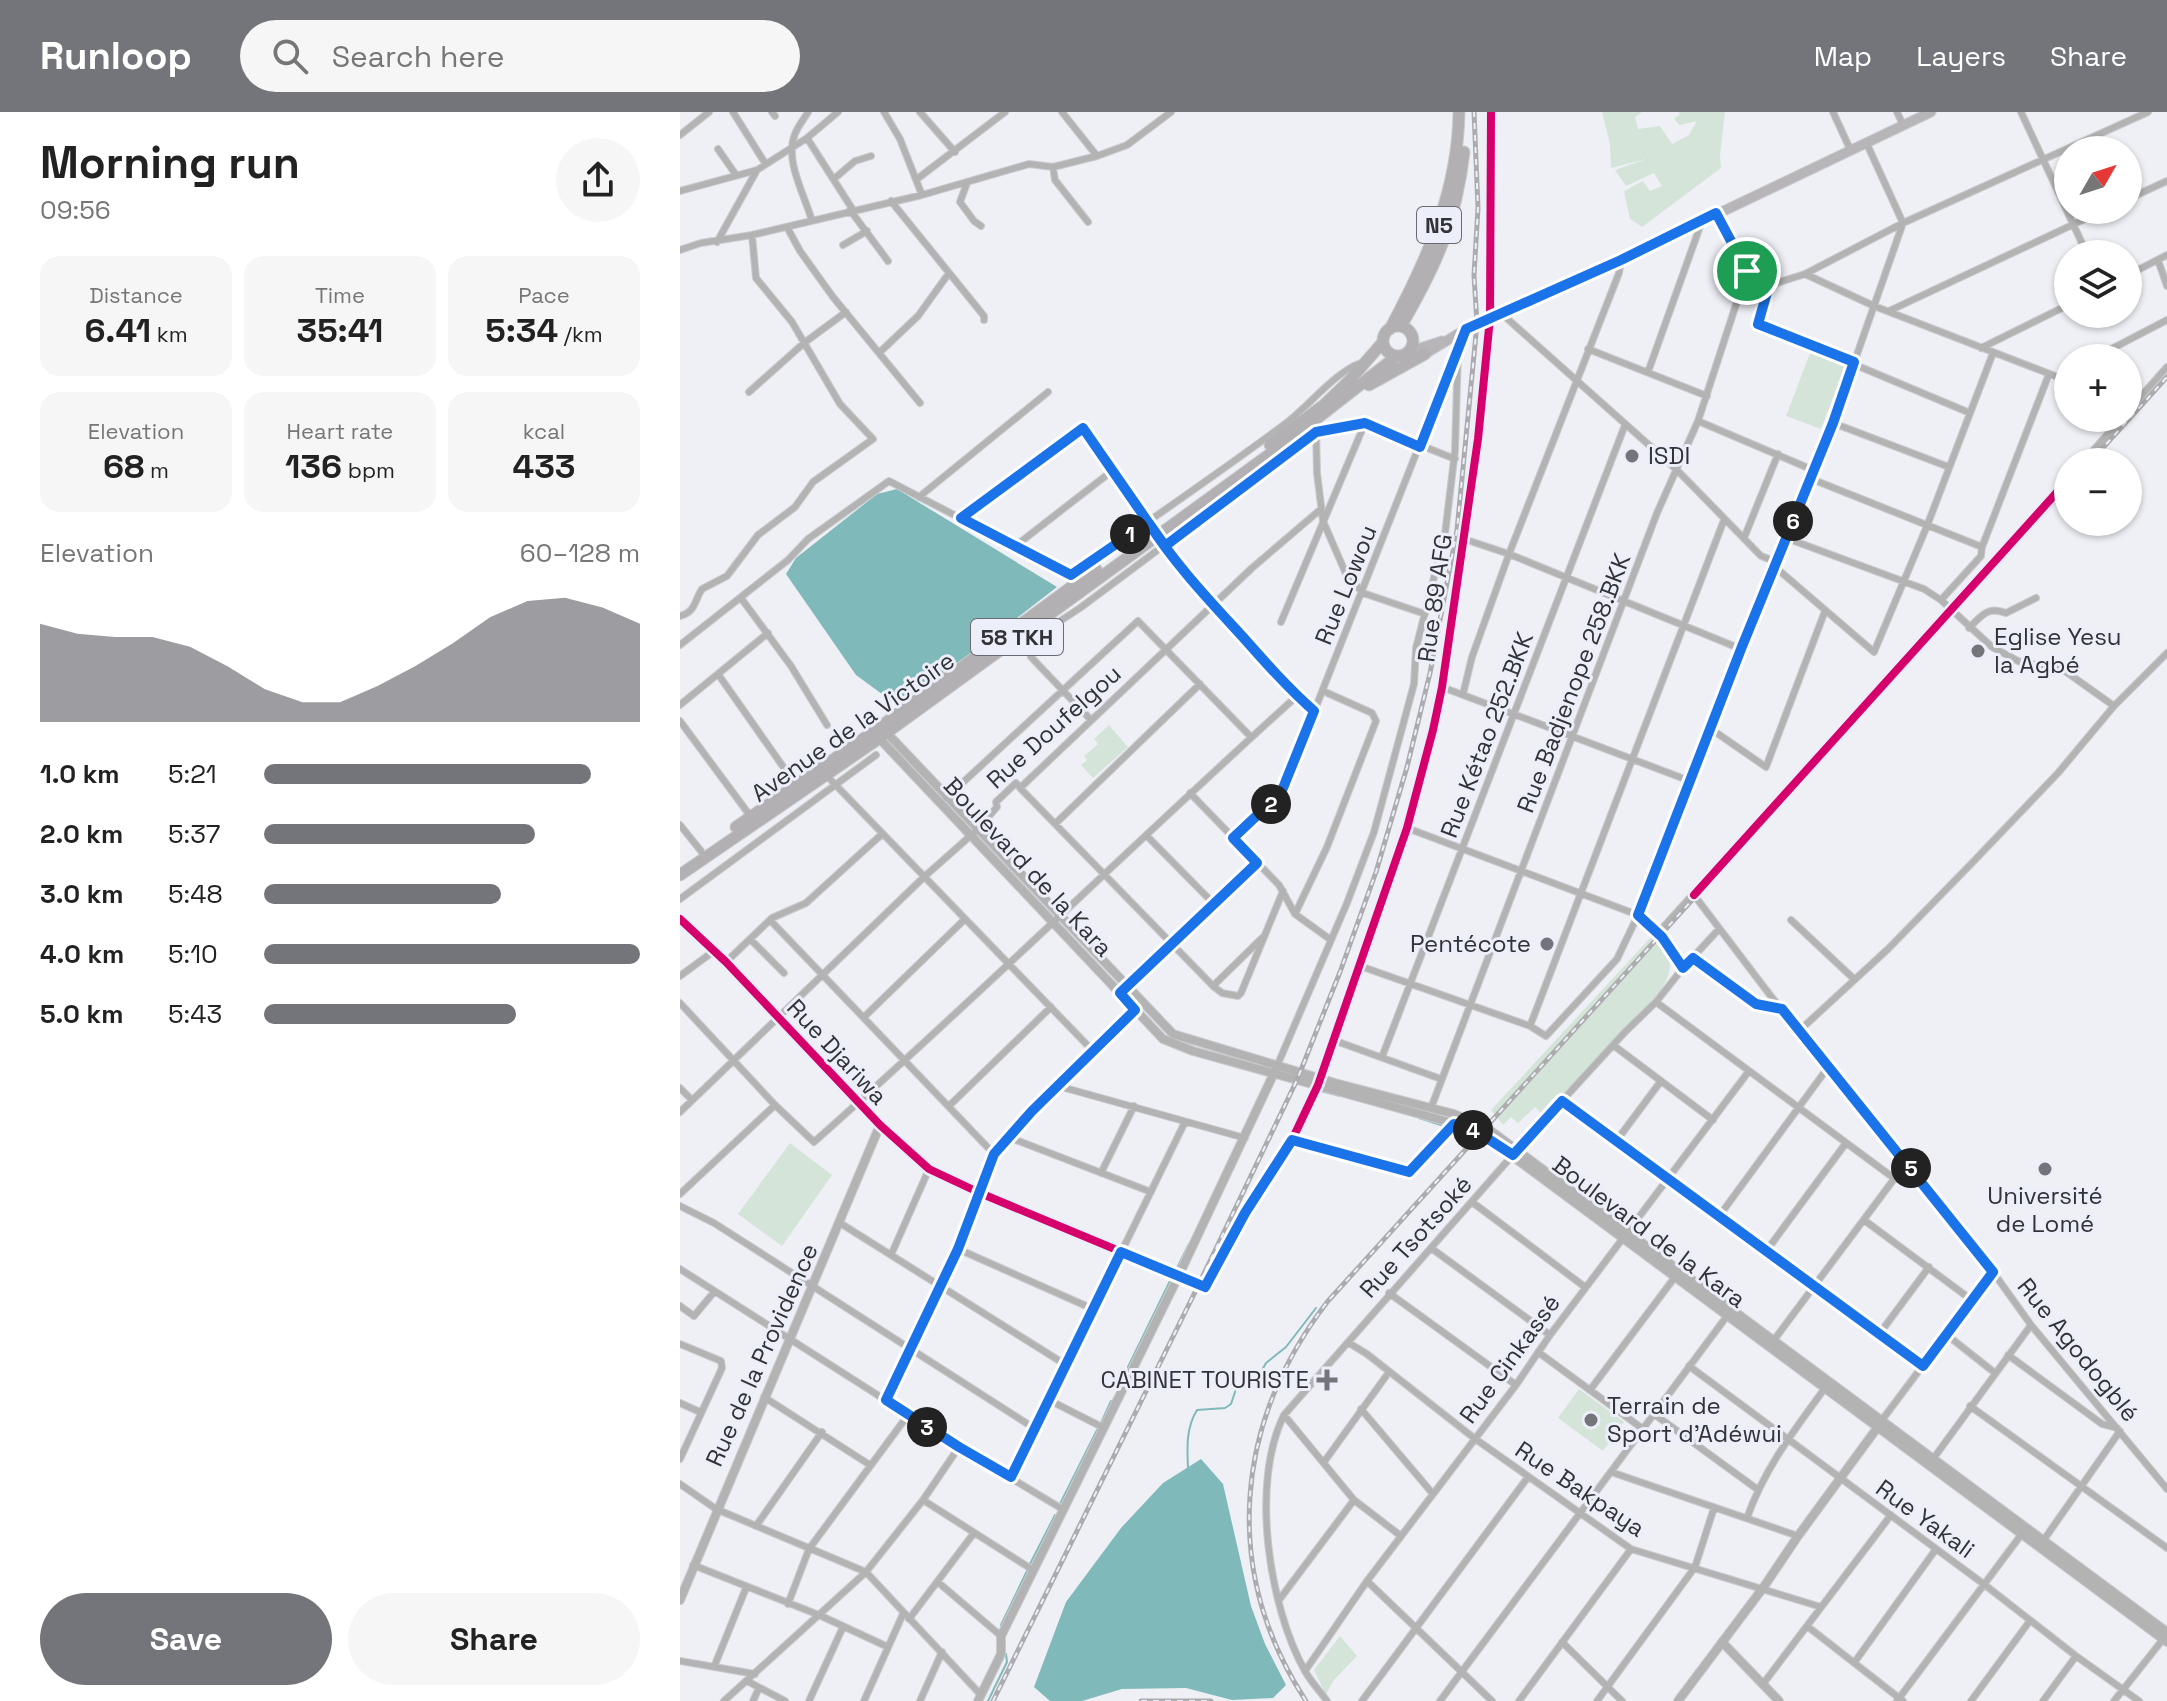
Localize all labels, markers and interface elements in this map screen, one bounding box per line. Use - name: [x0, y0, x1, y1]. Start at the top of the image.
- search box: [240, 20, 800, 92]
- text: Runloop: [40, 32, 192, 80]
- icon: search: [268, 34, 312, 78]
- text: Search here: [332, 37, 505, 76]
- text: Map: [1814, 38, 1872, 74]
- text: Layers: [1916, 38, 2006, 74]
- text: Share: [2050, 38, 2127, 74]
- text: Morning run: [40, 135, 300, 191]
- north arrow: [2054, 136, 2142, 224]
- map controls: [2054, 136, 2142, 536]
- button: share: [556, 138, 640, 222]
- text: 09:56: [40, 193, 111, 227]
- road number: N5: [1417, 207, 1461, 243]
- pin: [1713, 237, 1781, 305]
- button: layers: [2054, 240, 2142, 328]
- icon: arrive: [1725, 249, 1769, 293]
- text: Distance: [89, 281, 183, 309]
- text: Time: [315, 281, 365, 309]
- text: Pace: [518, 281, 570, 309]
- text: 6.41: [84, 309, 151, 352]
- text: 35:41: [297, 309, 383, 352]
- text: 5:34: [485, 309, 558, 352]
- text: km: [151, 320, 188, 348]
- text: /km: [558, 320, 603, 348]
- button: +: [2054, 344, 2142, 432]
- text: Elevation: [88, 417, 184, 445]
- text: Heart rate: [287, 417, 393, 445]
- text: kcal: [523, 417, 565, 445]
- place label: ISDI: [1648, 440, 1690, 471]
- text: 68: [103, 445, 144, 488]
- text: 136: [285, 445, 342, 488]
- text: 433: [513, 445, 575, 488]
- marker: ISDI: [1623, 447, 1641, 465]
- button: −: [2054, 448, 2142, 536]
- text: m: [144, 456, 169, 484]
- text: bpm: [342, 456, 395, 484]
- pin: 6: [1773, 501, 1813, 541]
- text: 6: [1786, 507, 1800, 535]
- pin: 1: [1110, 514, 1150, 554]
- text: 1: [1125, 520, 1135, 548]
- street label: Rue Lowou: [1308, 520, 1384, 649]
- street label: Rue 89 AFG: [1410, 532, 1459, 664]
- text: Elevation: [40, 536, 154, 570]
- text: 60–128 m: [520, 536, 640, 570]
- street label: Rue Badjenope 258.BKK: [1510, 548, 1638, 817]
- road number: 58 TKH: [971, 619, 1063, 655]
- place label: Eglise Yesu la Agbé: [1994, 621, 2122, 680]
- street label: Rue Kétao 252.BKK: [1433, 627, 1540, 842]
- marker: Eglise Yesu la Agbé: [1969, 642, 1987, 660]
- street label: Avenue de la Victoire: [745, 645, 960, 808]
- street label: Rue Doufelgou: [980, 658, 1127, 795]
- text: 1.0 km: [40, 757, 120, 791]
- text: 5:21: [168, 757, 217, 791]
- street label: Boulevard de la Kara: [937, 770, 1120, 963]
- pin: 2: [1251, 784, 1291, 824]
- text: 2: [1264, 790, 1278, 818]
- text: 2.0 km: [40, 817, 123, 851]
- text: 5:37: [168, 817, 221, 851]
- text: 3.0 km: [40, 877, 124, 911]
- text: 5:48: [168, 877, 223, 911]
- place label: Pentécote: [1410, 928, 1531, 959]
- marker: Pentécote: [1538, 935, 1556, 953]
- text: 4.0 km: [40, 937, 124, 971]
- text: 5:10: [168, 937, 218, 971]
- street label: Rue Djariwa: [780, 992, 894, 1111]
- text: 5.0 km: [40, 997, 123, 1031]
- text: 5:43: [168, 997, 222, 1031]
- pin: 4: [1453, 1110, 1493, 1150]
- text: 4: [1466, 1116, 1480, 1144]
- pin: 5: [1891, 1148, 1931, 1188]
- street label: Boulevard de la Kara: [1546, 1149, 1752, 1315]
- text: 5: [1904, 1154, 1918, 1182]
- marker: Université de Lomé: [2036, 1160, 2054, 1178]
- street label: Rue Tsotsoké: [1353, 1169, 1479, 1304]
- place label: Université de Lomé: [1987, 1180, 2103, 1239]
- street label: Rue de la Providence: [698, 1238, 825, 1471]
- street label: Rue Agodogblé: [2011, 1271, 2146, 1428]
- street label: Rue Cinkassé: [1452, 1288, 1567, 1429]
- place label: CABINET TOURISTE: [1100, 1364, 1309, 1395]
- marker: CABINET TOURISTE: [1316, 1369, 1338, 1391]
- place label: Terrain de Sport d'Adéwui: [1607, 1390, 1782, 1449]
- pin: 3: [907, 1407, 947, 1447]
- marker: Terrain de Sport d'Adéwui: [1582, 1411, 1600, 1429]
- text: 3: [920, 1413, 934, 1441]
- street label: Rue Bakpaya: [1509, 1434, 1651, 1544]
- street label: Rue Yakali: [1870, 1472, 1981, 1565]
- button: Save: [40, 1593, 332, 1685]
- button: Share: [348, 1593, 640, 1685]

